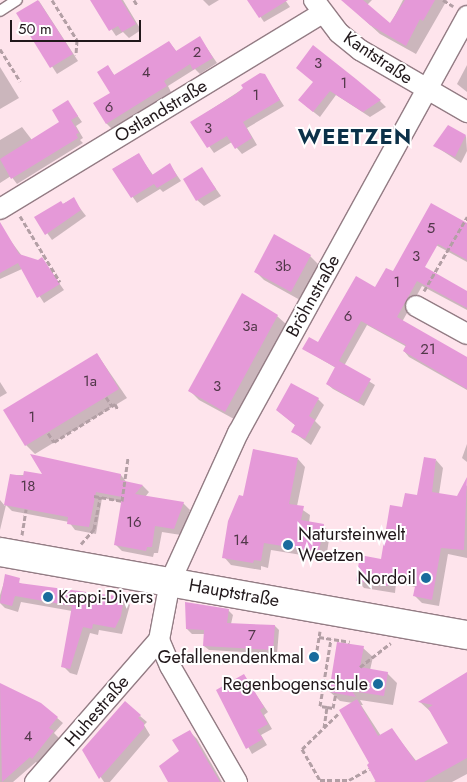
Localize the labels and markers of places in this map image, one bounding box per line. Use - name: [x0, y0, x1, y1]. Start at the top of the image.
- place label: Natursteinwelt Weetzen: [298, 524, 405, 566]
- marker: Natursteinwelt Weetzen: [282, 539, 294, 551]
- place label: Nordoil: [357, 567, 416, 589]
- marker: Nordoil: [420, 572, 432, 584]
- place label: Kappi-Divers: [58, 586, 153, 608]
- marker: Kappi-Divers: [42, 591, 54, 603]
- place label: Gefallenendenkmal: [158, 646, 304, 668]
- marker: Gefallenendenkmal: [308, 651, 320, 663]
- place label: Regenbogenschule: [222, 673, 368, 695]
- marker: Regenbogenschule: [372, 678, 384, 690]

